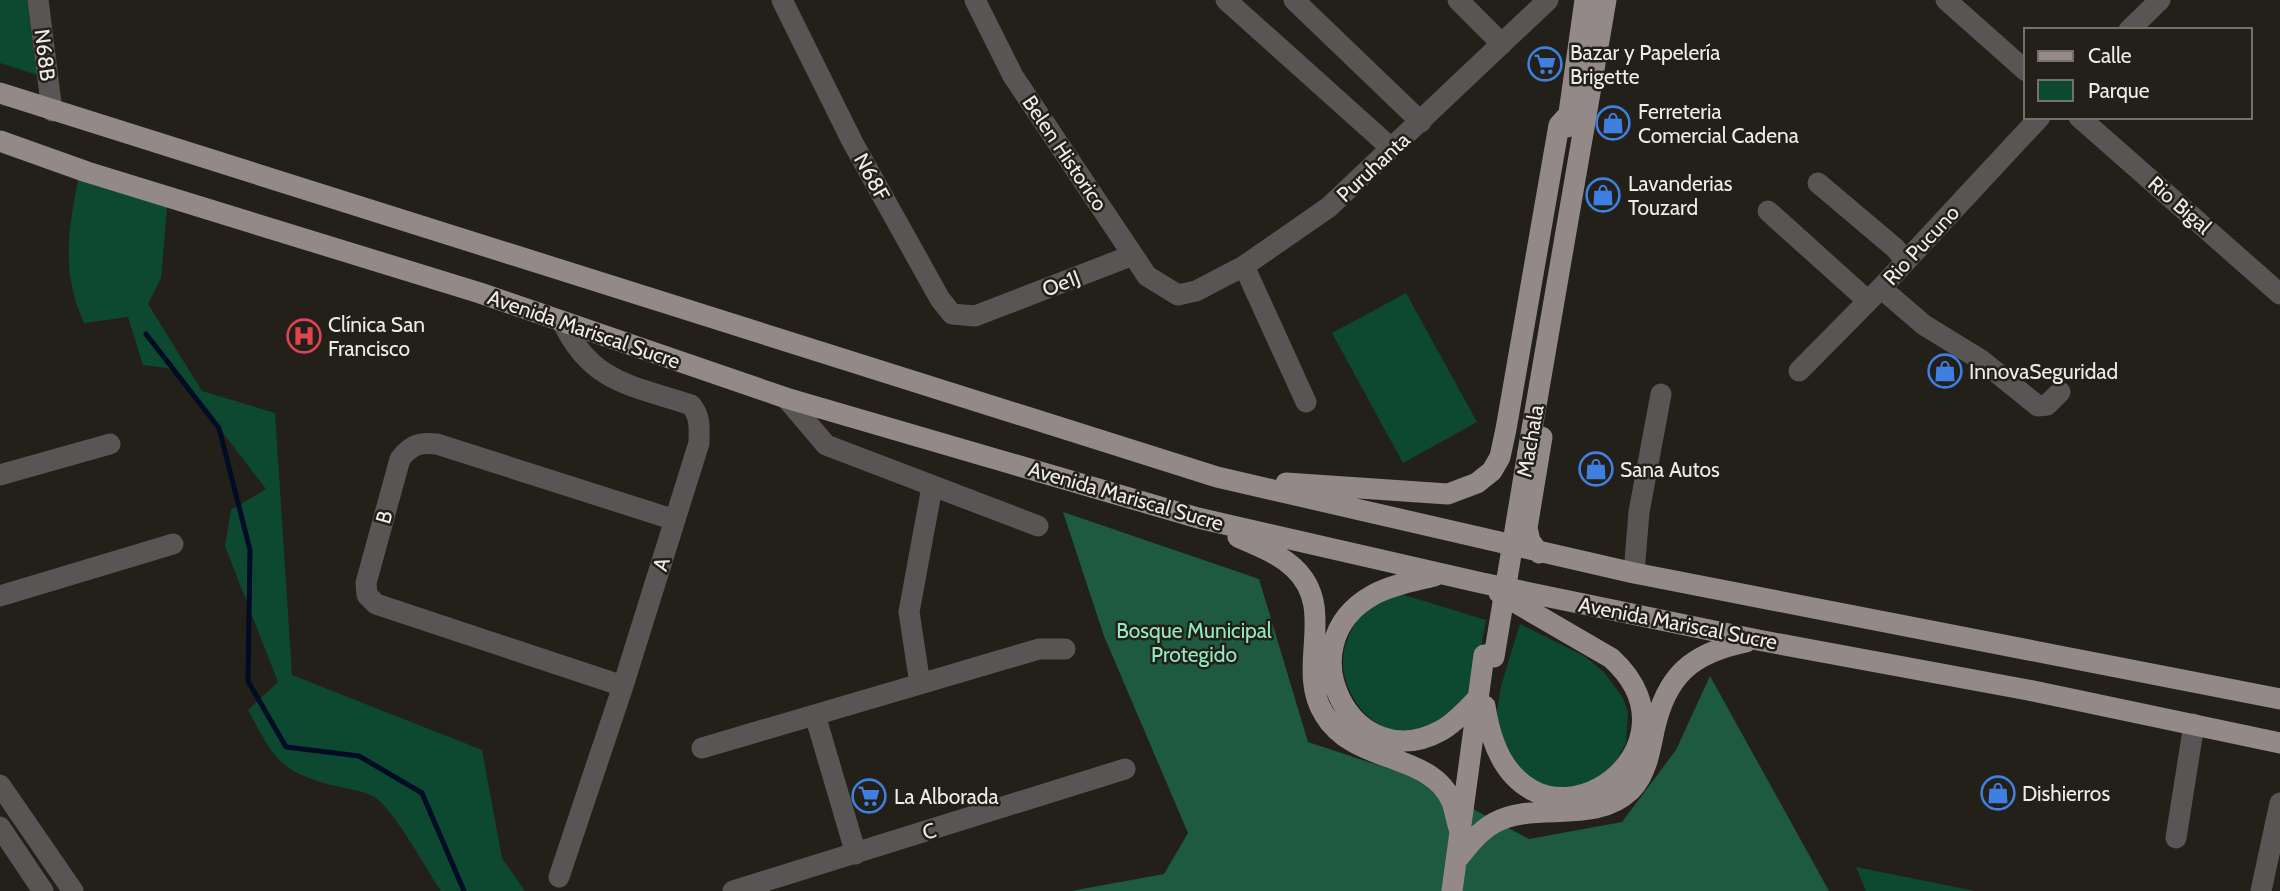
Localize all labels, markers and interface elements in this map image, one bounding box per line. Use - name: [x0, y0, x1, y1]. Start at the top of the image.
- street label: N68B: [29, 28, 61, 82]
- legend: [2024, 28, 2252, 119]
- place label: Bazar y Papelería Brigette: [1570, 40, 1720, 89]
- text: Calle: [2088, 43, 2132, 68]
- supermarket icon: Bazar y Papelería Brigette: [1526, 45, 1564, 83]
- text: Parque: [2088, 78, 2150, 103]
- street label: Belen Historico: [1017, 91, 1113, 215]
- place label: Ferreteria Comercial Cadena: [1638, 99, 1799, 148]
- shop icon: Ferreteria Comercial Cadena: [1594, 104, 1632, 142]
- street label: Puruhanta: [1331, 127, 1415, 207]
- street label: N68F: [849, 149, 895, 205]
- place label: Lavanderias Touzard: [1628, 171, 1733, 220]
- street label: Rio Bigal: [2143, 171, 2217, 239]
- shop icon: Lavanderias Touzard: [1584, 176, 1622, 214]
- street label: Rio Pucuno: [1878, 200, 1964, 290]
- street label: Oe1J: [1039, 264, 1083, 302]
- street label: Avenida Mariscal Sucre: [485, 284, 684, 374]
- place label: Clínica San Francisco: [328, 312, 425, 361]
- hospital icon: Clínica San Francisco: [285, 317, 323, 355]
- shop icon: InnovaSeguridad: [1926, 352, 1964, 390]
- place label: InnovaSeguridad: [1969, 359, 2118, 384]
- street label: Machala: [1511, 403, 1549, 479]
- shop icon: Sana Autos: [1577, 450, 1615, 488]
- street label: Avenida Mariscal Sucre: [1026, 456, 1227, 536]
- place label: Sana Autos: [1620, 457, 1720, 482]
- street label: B: [370, 508, 398, 526]
- street label: A: [647, 554, 675, 574]
- street label: Avenida Mariscal Sucre: [1577, 591, 1780, 655]
- park label: Bosque Municipal Protegido: [1116, 618, 1272, 667]
- shop icon: Dishierros: [1979, 774, 2017, 812]
- supermarket icon: La Alborada: [850, 777, 888, 815]
- place label: Dishierros: [2022, 781, 2110, 806]
- place label: La Alborada: [894, 784, 999, 809]
- street label: C: [919, 817, 939, 845]

